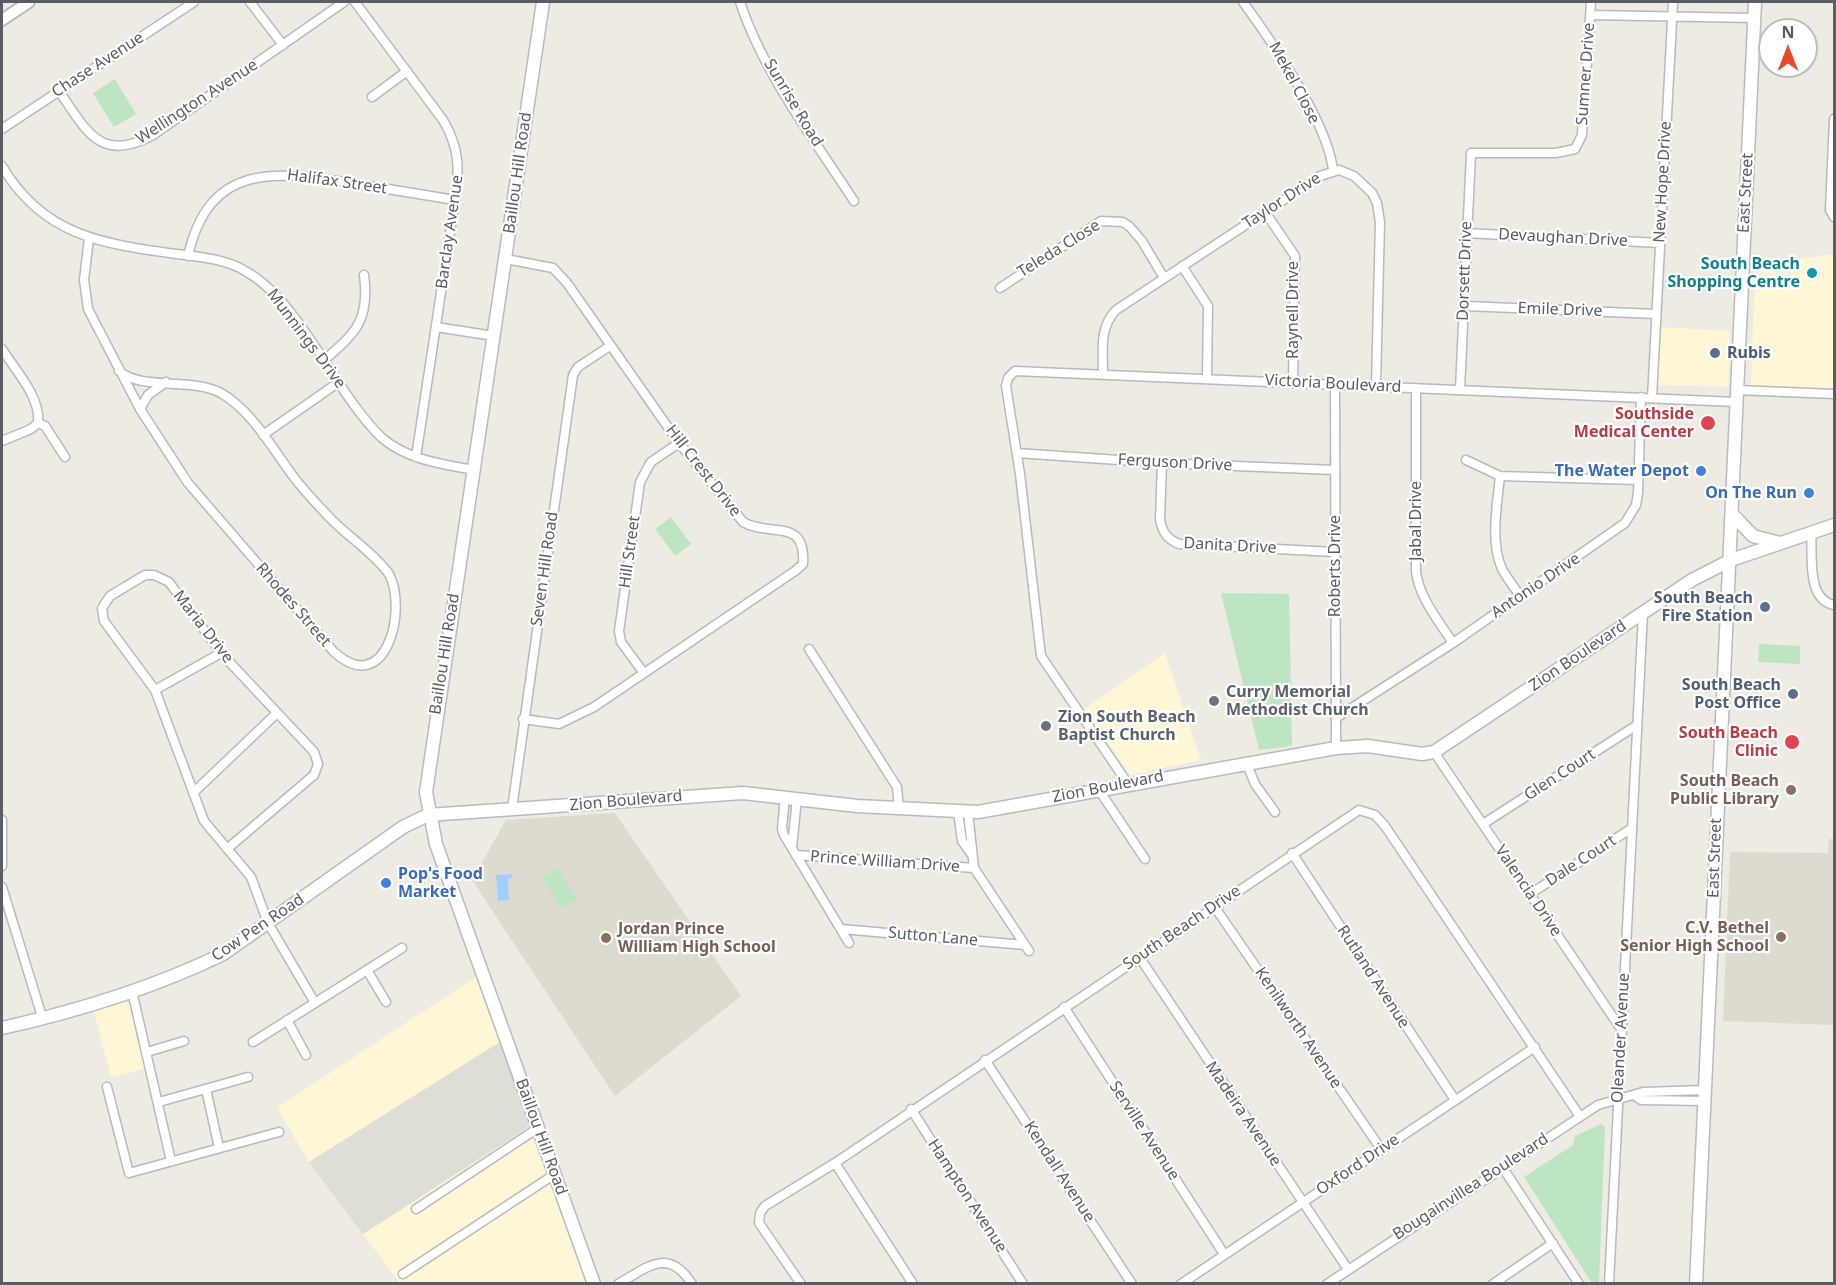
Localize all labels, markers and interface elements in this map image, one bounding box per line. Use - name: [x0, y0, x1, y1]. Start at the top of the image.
- north arrow: [1758, 18, 1818, 78]
- text: N: [1781, 21, 1795, 43]
- street label: Sumner Drive: [1573, 22, 1599, 126]
- street label: Chase Avenue: [48, 28, 148, 102]
- street label: Mekel Close: [1264, 39, 1324, 127]
- street label: Wellington Avenue: [132, 55, 262, 149]
- street label: Sunrise Road: [759, 56, 827, 150]
- street label: Baillou Hill Road: [500, 111, 536, 235]
- street label: New Hope Drive: [1650, 121, 1676, 243]
- street label: East Street: [1734, 152, 1758, 234]
- street label: Halifax Street: [286, 165, 388, 199]
- street label: Taylor Drive: [1239, 169, 1325, 233]
- street label: Barclay Avenue: [432, 174, 468, 290]
- street label: Teleda Close: [1014, 216, 1104, 282]
- street label: Dorsett Drive: [1454, 221, 1476, 321]
- street label: Devaughan Drive: [1498, 225, 1628, 251]
- place label: South Beach Shopping Centre: [1668, 254, 1800, 292]
- street label: Raynell Drive: [1283, 261, 1303, 359]
- marker: South Beach Shopping Centre: [1805, 266, 1819, 280]
- street label: Munnings Drive: [262, 286, 350, 392]
- street label: Emile Drive: [1517, 299, 1603, 321]
- place label: Rubis: [1727, 343, 1771, 363]
- marker: Rubis: [1708, 346, 1722, 360]
- street label: Victoria Boulevard: [1264, 371, 1402, 397]
- place label: Southside Medical Center: [1574, 404, 1694, 442]
- marker: Southside Medical Center: [1699, 414, 1717, 432]
- street label: Hill Crest Drive: [661, 421, 745, 521]
- street label: Ferguson Drive: [1117, 450, 1233, 476]
- place label: The Water Depot: [1555, 461, 1689, 481]
- marker: The Water Depot: [1694, 464, 1708, 478]
- street label: Jabal Drive: [1406, 481, 1426, 561]
- place label: On The Run: [1705, 483, 1797, 503]
- marker: On The Run: [1802, 486, 1816, 500]
- street label: Seven Hill Road: [527, 510, 563, 628]
- street label: Hill Street: [615, 514, 645, 590]
- street label: Roberts Drive: [1325, 515, 1345, 617]
- street label: Danita Drive: [1183, 534, 1277, 558]
- street label: Antonio Drive: [1488, 549, 1584, 623]
- street label: Rhodes Street: [251, 559, 335, 651]
- street label: Maria Drive: [169, 587, 237, 667]
- place label: South Beach Fire Station: [1654, 588, 1753, 626]
- street label: Baillou Hill Road: [426, 592, 464, 716]
- marker: South Beach Fire Station: [1758, 600, 1772, 614]
- street label: Zion Boulevard: [1526, 616, 1630, 696]
- place label: South Beach Post Office: [1682, 675, 1781, 713]
- place label: Curry Memorial Methodist Church: [1226, 682, 1369, 720]
- marker: South Beach Post Office: [1786, 687, 1800, 701]
- marker: Curry Memorial Methodist Church: [1207, 694, 1221, 708]
- place label: Zion South Beach Baptist Church: [1058, 707, 1196, 745]
- marker: Zion South Beach Baptist Church: [1039, 719, 1053, 733]
- place label: South Beach Clinic: [1679, 723, 1778, 761]
- marker: South Beach Clinic: [1783, 733, 1801, 751]
- street label: Glen Court: [1521, 745, 1599, 805]
- street label: Zion Boulevard: [1051, 767, 1165, 807]
- place label: South Beach Public Library: [1670, 771, 1779, 809]
- marker: South Beach Public Library: [1784, 783, 1798, 797]
- street label: Zion Boulevard: [569, 787, 683, 815]
- street label: East Street: [1704, 818, 1726, 898]
- street label: Dale Court: [1542, 831, 1620, 891]
- street label: Valencia Drive: [1490, 842, 1566, 940]
- street label: Prince William Drive: [809, 847, 961, 877]
- place label: Pop's Food Market: [398, 864, 483, 902]
- marker: Pop's Food Market: [379, 876, 393, 890]
- street label: South Beach Drive: [1119, 881, 1245, 975]
- street label: Cow Pen Road: [208, 890, 308, 966]
- place label: C.V. Bethel Senior High School: [1620, 918, 1769, 956]
- place label: Jordan Prince William High School: [618, 919, 776, 957]
- street label: Rutland Avenue: [1333, 922, 1413, 1032]
- street label: Sutton Lane: [887, 924, 979, 950]
- marker: C.V. Bethel Senior High School: [1774, 930, 1788, 944]
- marker: Jordan Prince William High School: [599, 931, 613, 945]
- street label: Kenilworth Avenue: [1250, 964, 1346, 1092]
- street label: Oleander Avenue: [1608, 972, 1634, 1104]
- street label: Madeira Avenue: [1201, 1058, 1285, 1170]
- street label: Baillou Hill Road: [511, 1076, 571, 1198]
- street label: Serville Avenue: [1105, 1078, 1183, 1184]
- street label: Kendall Avenue: [1019, 1118, 1099, 1226]
- street label: Oxford Drive: [1313, 1130, 1403, 1200]
- street label: Bougainvillea Boulevard: [1390, 1130, 1552, 1244]
- street label: Hampton Avenue: [923, 1136, 1011, 1256]

